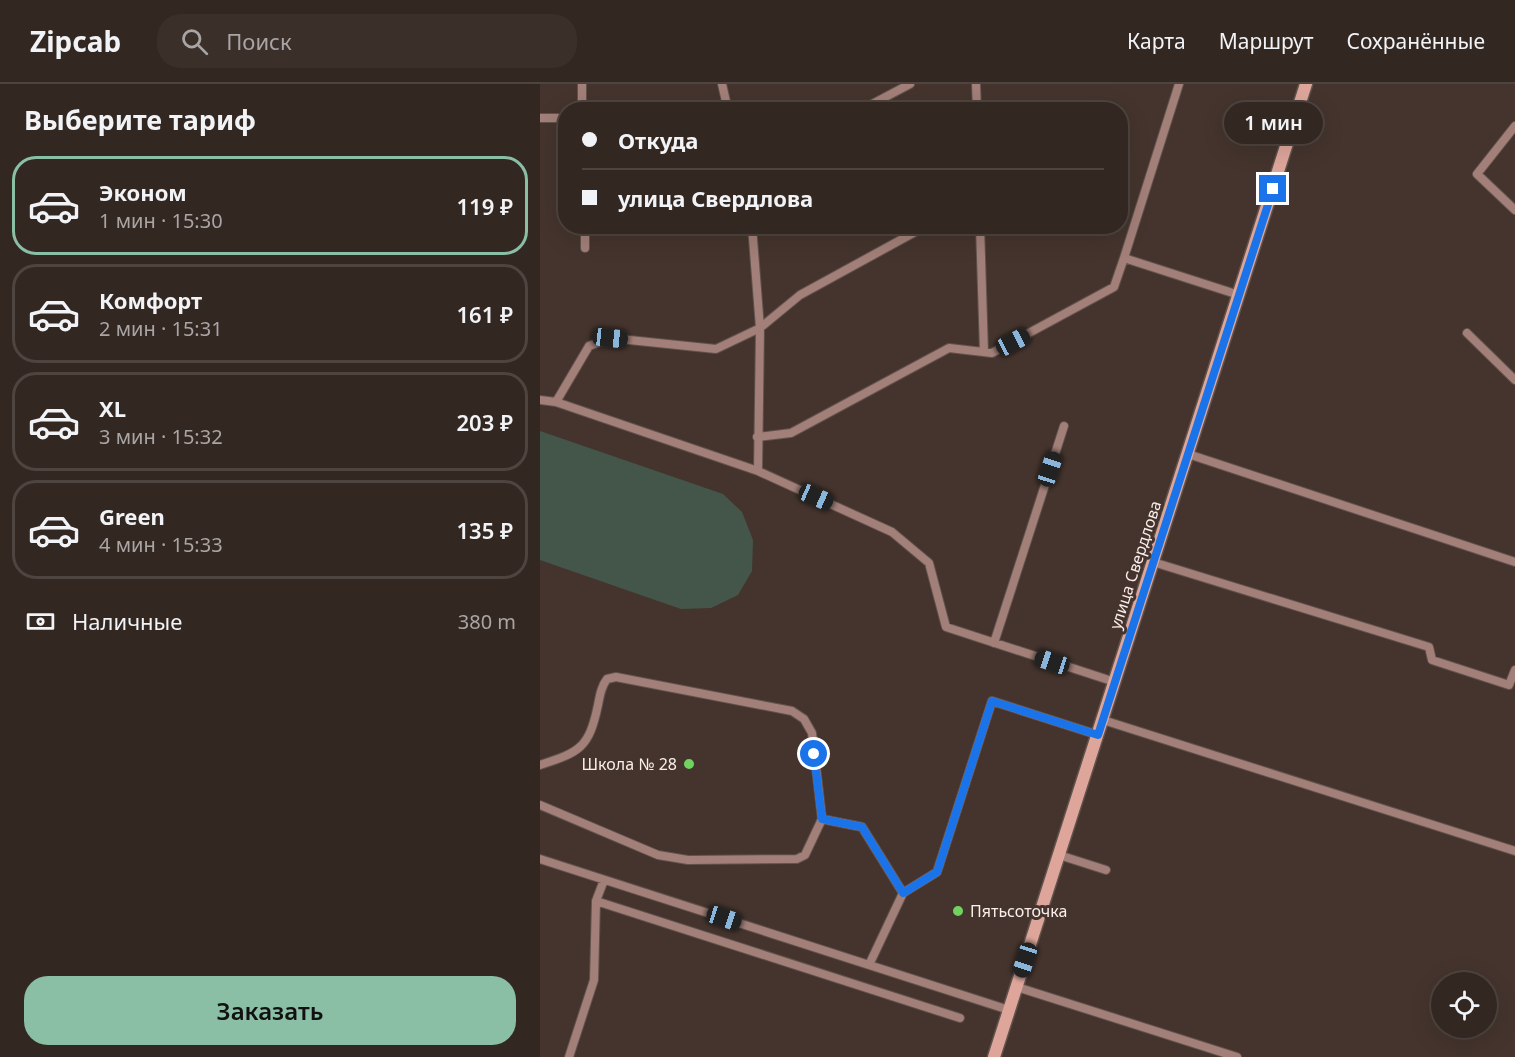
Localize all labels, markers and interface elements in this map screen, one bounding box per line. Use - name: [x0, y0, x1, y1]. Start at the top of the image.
- search box: [157, 14, 577, 68]
- text: Zipcab: [30, 22, 121, 60]
- icon: search: [178, 25, 211, 58]
- text: Поиск: [226, 26, 292, 56]
- text: Карта: [1127, 27, 1186, 55]
- text: Маршрут: [1219, 27, 1314, 55]
- text: Сохранённые: [1347, 27, 1485, 55]
- text: Выберите тариф: [24, 101, 256, 138]
- callout: 1 мин: [1224, 102, 1323, 144]
- text: 1 мин: [1244, 109, 1303, 136]
- text: Откуда: [618, 125, 698, 155]
- route end: [1259, 175, 1286, 202]
- text: Эконом: [99, 177, 187, 207]
- icon: car: [27, 179, 81, 233]
- text: улица Свердлова: [618, 183, 813, 213]
- text: 119 ₽: [456, 191, 513, 221]
- text: 1 мин · 15:30: [99, 207, 223, 234]
- text: Комфорт: [99, 285, 202, 315]
- icon: car: [27, 287, 81, 341]
- text: 161 ₽: [456, 299, 513, 329]
- text: 2 мин · 15:31: [99, 315, 223, 342]
- car: [993, 326, 1033, 358]
- car: [591, 327, 629, 349]
- text: XL: [99, 393, 126, 423]
- icon: car: [27, 395, 81, 449]
- text: 203 ₽: [456, 407, 513, 437]
- text: 3 мин · 15:32: [99, 423, 223, 450]
- car: [1036, 449, 1064, 489]
- car: [796, 481, 836, 513]
- street label: улица Свердлова: [1104, 498, 1166, 632]
- text: Green: [99, 501, 165, 531]
- icon: car: [27, 503, 81, 557]
- text: 135 ₽: [456, 515, 513, 545]
- text: 4 мин · 15:33: [99, 531, 223, 558]
- icon: cash: [24, 605, 57, 638]
- text: Наличные: [72, 606, 182, 636]
- text: 380 m: [458, 608, 516, 635]
- car: [1032, 648, 1072, 676]
- route start: [800, 740, 827, 767]
- place label: Школа № 28: [582, 753, 677, 775]
- marker: Школа № 28: [682, 757, 696, 771]
- place label: Пятьсоточка: [970, 900, 1067, 922]
- car: [704, 904, 744, 932]
- marker: Пятьсоточка: [951, 904, 965, 918]
- car: [1011, 940, 1039, 980]
- map controls: [1431, 972, 1497, 1038]
- button: locate: [1431, 972, 1497, 1038]
- button: Заказать: [24, 976, 516, 1045]

